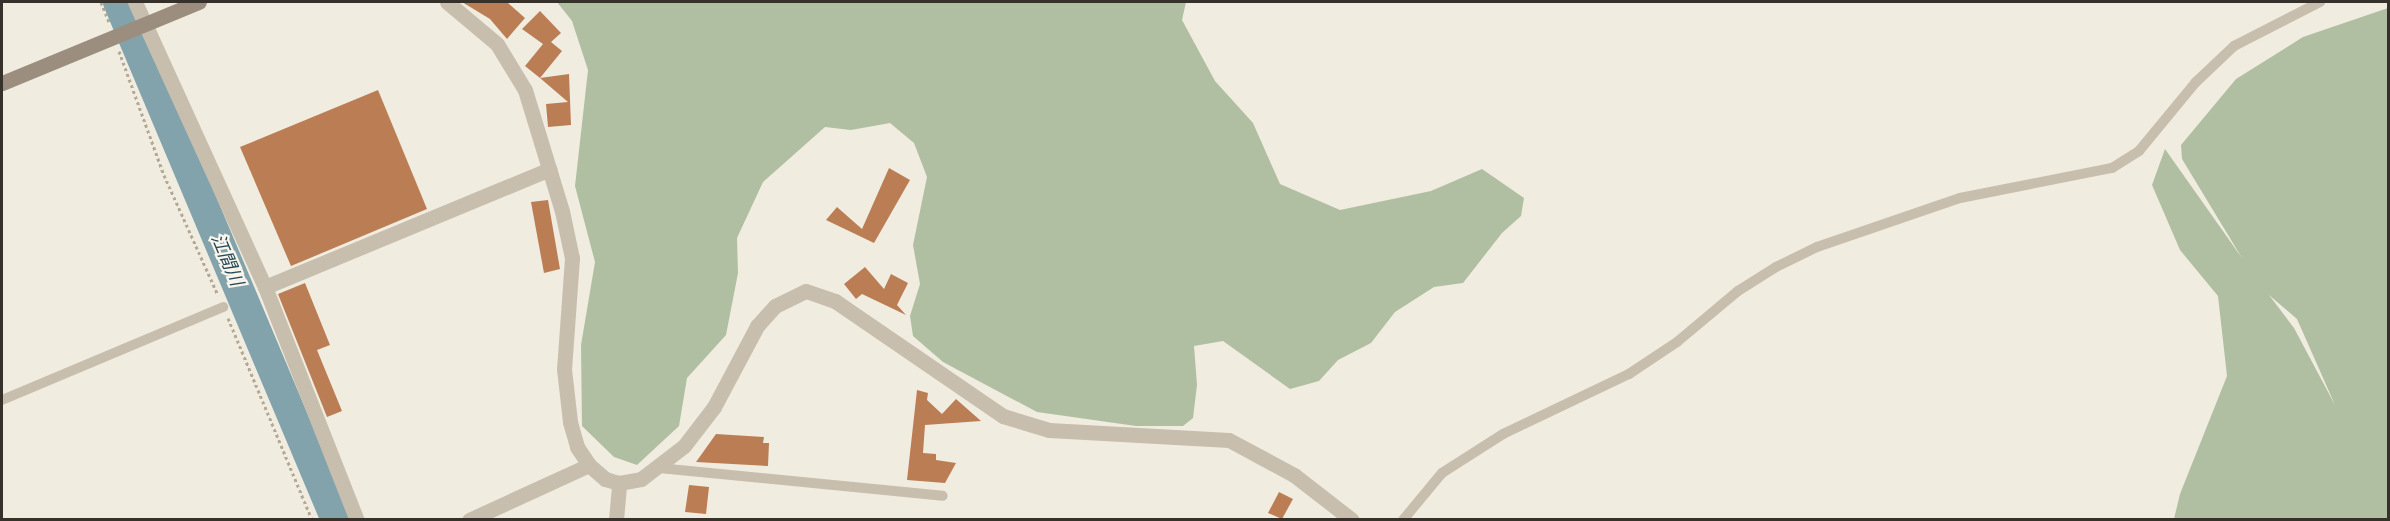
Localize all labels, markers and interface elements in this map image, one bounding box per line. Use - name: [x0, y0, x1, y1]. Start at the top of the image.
- water label: 江間川: [207, 231, 247, 289]

